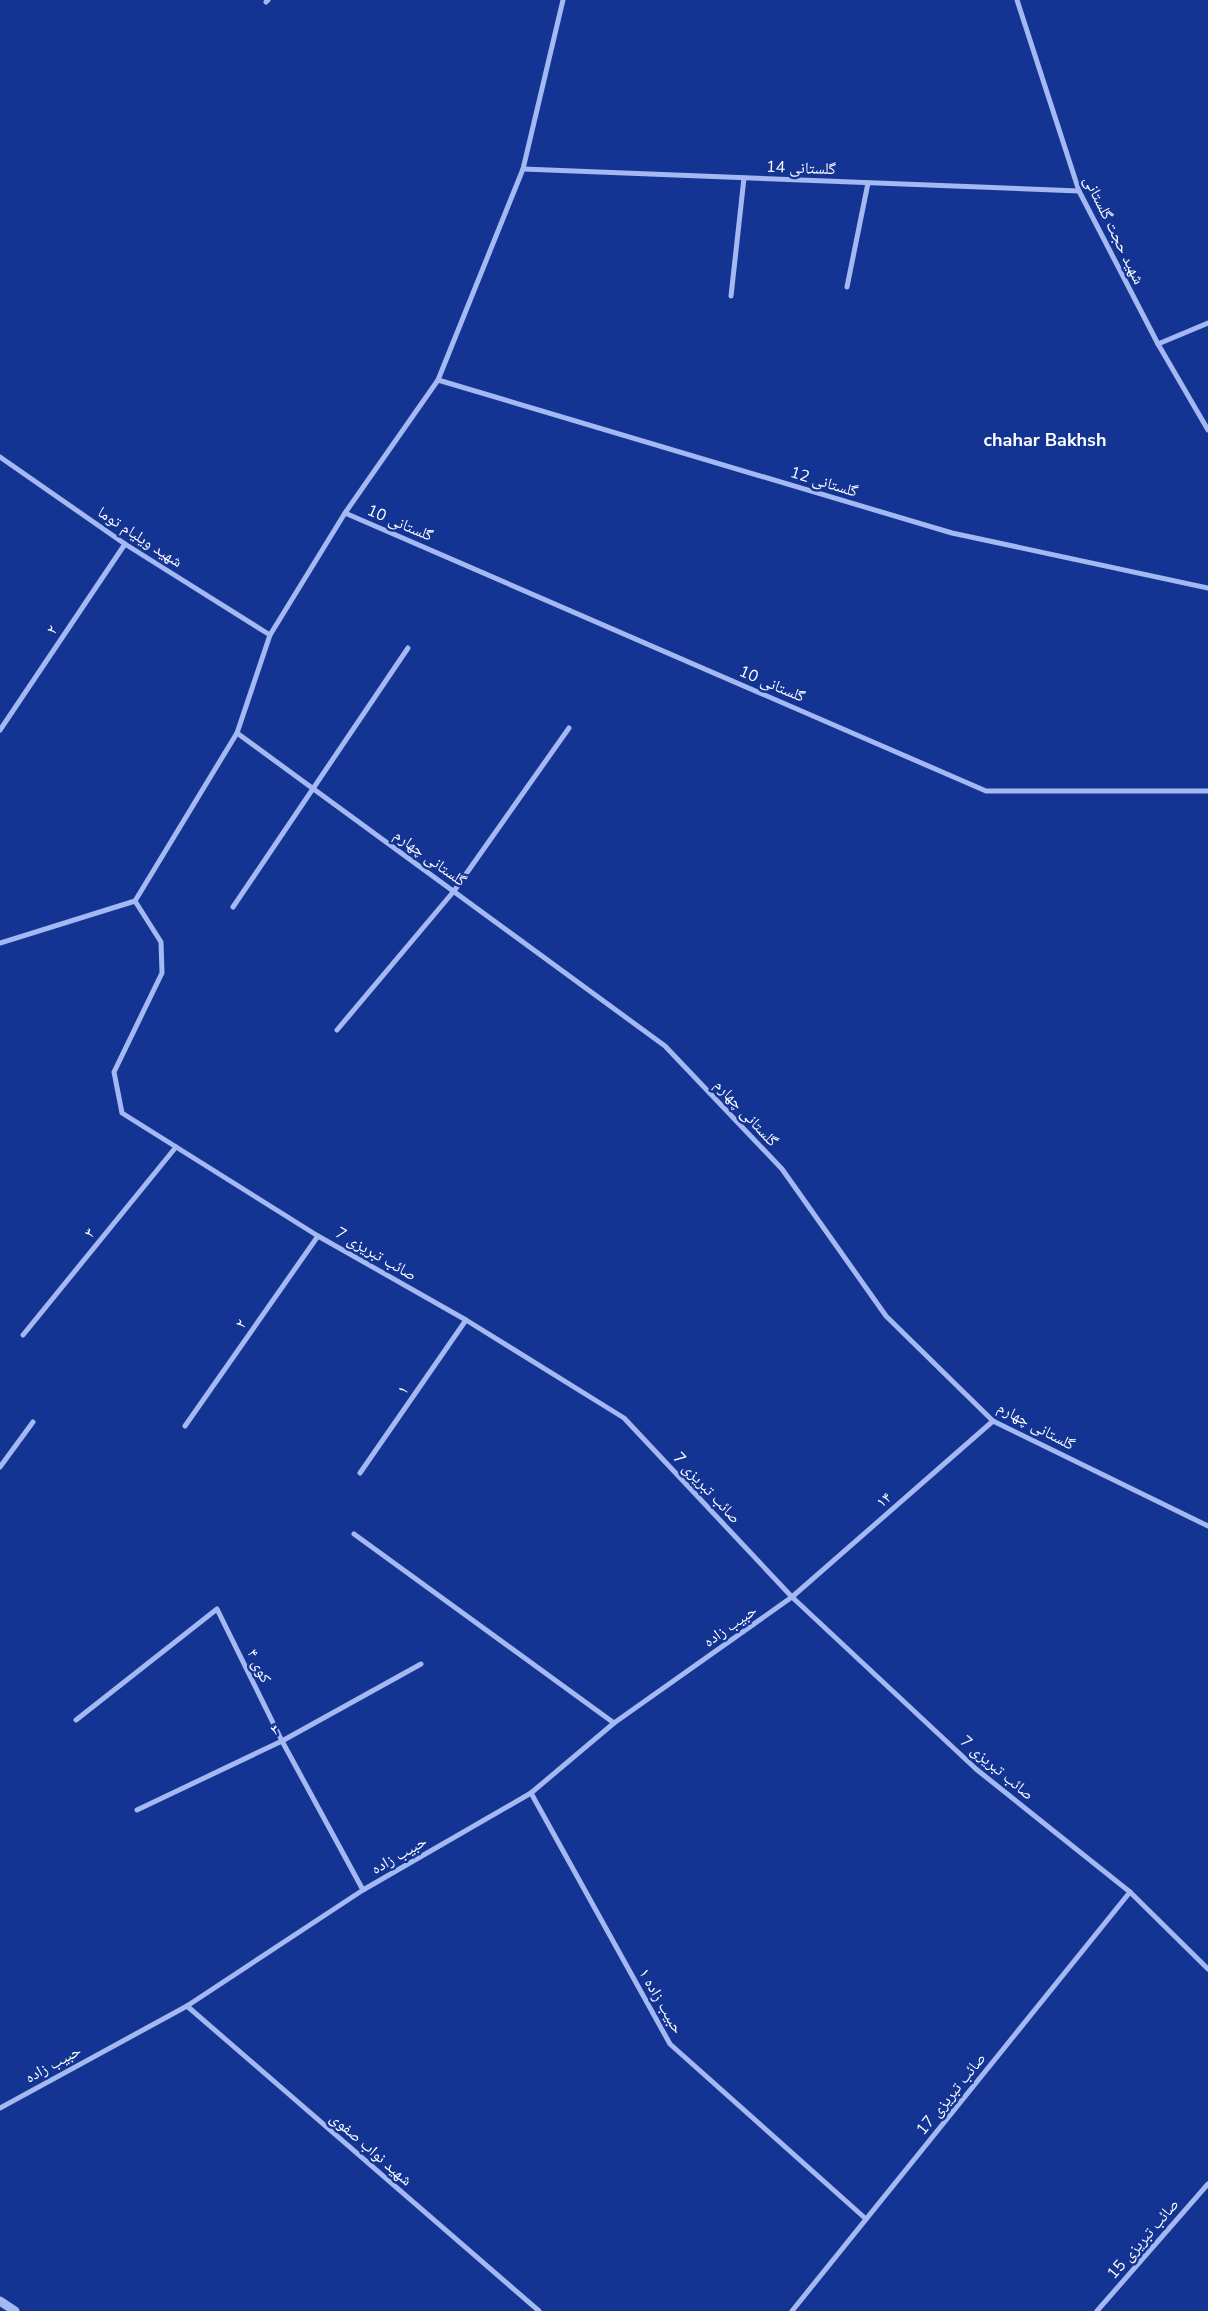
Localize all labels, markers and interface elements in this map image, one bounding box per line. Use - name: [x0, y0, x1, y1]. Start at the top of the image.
- street label: گلستانی 14: [766, 156, 837, 180]
- street label: شهید حجت گلستانی: [1078, 172, 1150, 288]
- district label: chahar Bakhsh: [984, 428, 1106, 452]
- street label: گلستانی 12: [787, 461, 861, 503]
- street label: گلستانی 10: [364, 499, 437, 547]
- street label: شهید ویلیام توما: [93, 501, 187, 573]
- street label: ۲: [41, 621, 63, 639]
- street label: گلستانی 10: [736, 660, 809, 708]
- street label: گلستانی چهارم: [389, 824, 471, 892]
- street label: گلستانی چهارم: [709, 1074, 783, 1152]
- street label: صائب تبریزی 7: [331, 1222, 421, 1286]
- street label: ۳: [79, 1223, 101, 1243]
- street label: ۲: [230, 1315, 252, 1333]
- street label: ۱: [392, 1381, 414, 1399]
- street label: گلستانی چهارم: [993, 1396, 1079, 1456]
- street label: صائب تبریزی 7: [668, 1447, 746, 1529]
- street label: ۱۴: [871, 1487, 897, 1513]
- street label: حبیب زاده: [699, 1600, 761, 1652]
- street label: کوی ۴: [241, 1645, 277, 1687]
- street label: ۳: [267, 1719, 283, 1741]
- street label: صائب تبریزی 7: [955, 1731, 1039, 1805]
- street label: حبیب زاده: [367, 1830, 431, 1880]
- street label: حبیب زاده ۱: [633, 1964, 689, 2038]
- street label: حبیب زاده: [21, 2040, 85, 2088]
- street label: صائب تبریزی 17: [911, 2048, 991, 2140]
- street label: شهید نواب صفوی: [325, 2107, 417, 2191]
- street label: صائب تبریزی 15: [1102, 2194, 1184, 2284]

